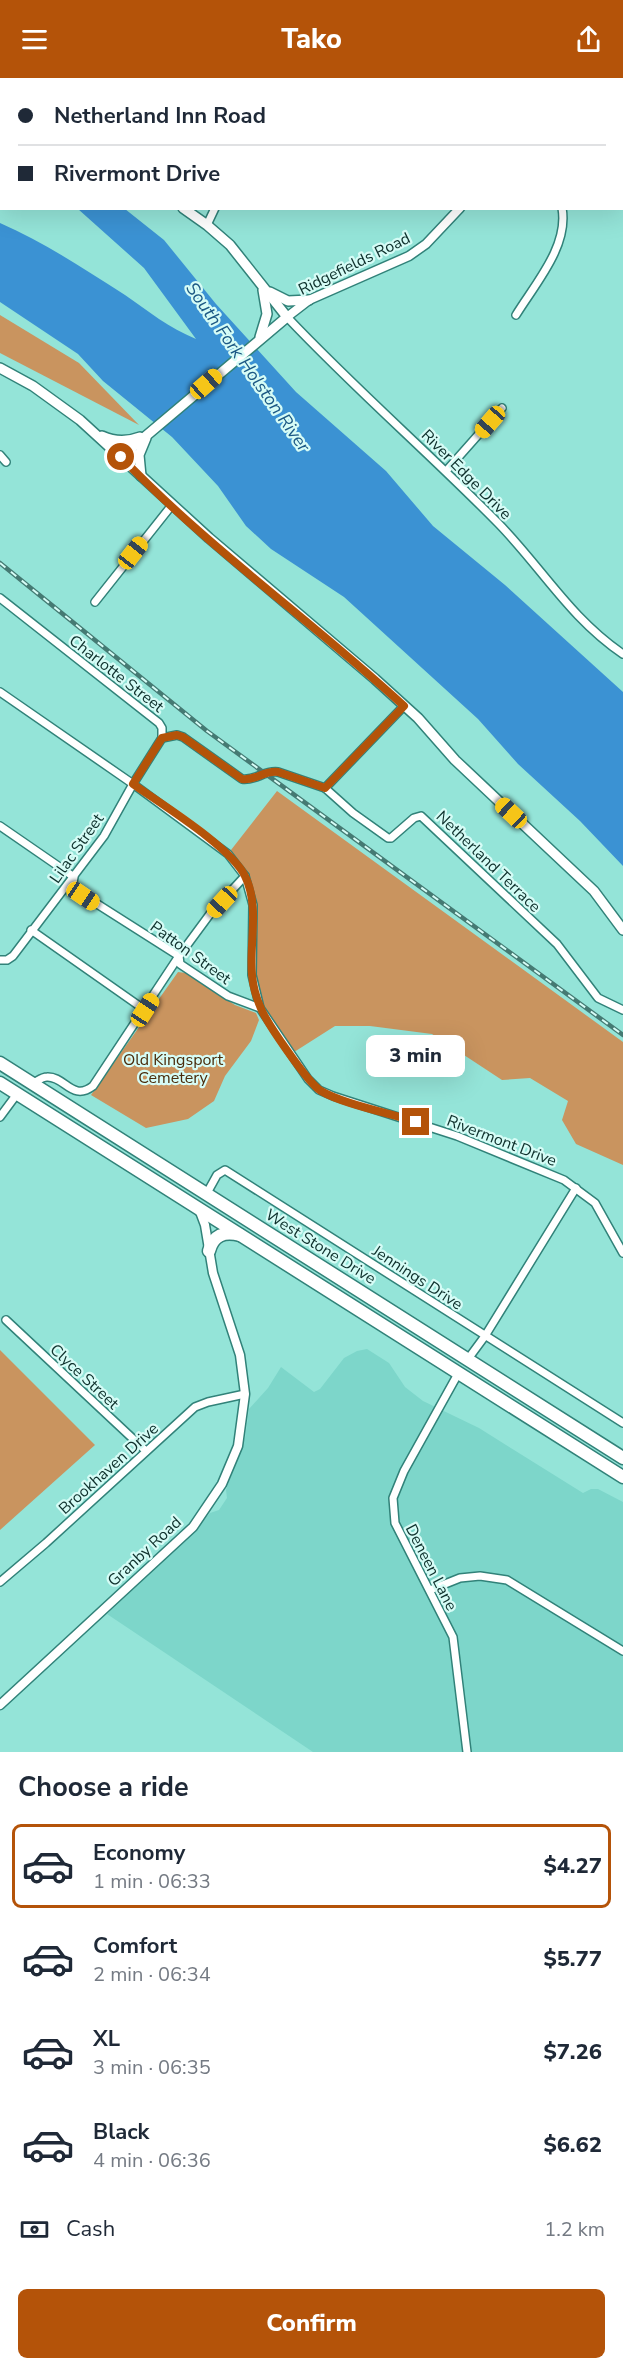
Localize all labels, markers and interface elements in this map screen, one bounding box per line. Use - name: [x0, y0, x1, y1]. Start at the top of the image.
- text: Tako: [281, 21, 342, 58]
- icon: menu: [18, 23, 51, 56]
- icon: share: [572, 23, 605, 56]
- text: Netherland Inn Road: [54, 101, 266, 131]
- text: Rivermont Drive: [54, 159, 220, 189]
- street label: Ridgefields Road: [295, 227, 414, 301]
- water label: South Fork Holston River: [180, 277, 316, 457]
- car: [187, 365, 225, 403]
- car: [471, 403, 509, 441]
- street label: River Edge Drive: [416, 425, 516, 525]
- route start: [107, 443, 134, 470]
- car: [115, 533, 151, 573]
- street label: Charlotte Street: [64, 630, 169, 718]
- car: [492, 794, 530, 832]
- street label: Netherland Terrace: [431, 806, 545, 917]
- street label: Lilac Street: [45, 809, 109, 888]
- car: [63, 878, 103, 914]
- car: [203, 883, 241, 921]
- street label: Patton Street: [146, 916, 236, 990]
- car: [128, 990, 162, 1030]
- callout: 3 min: [366, 1035, 466, 1077]
- text: 3 min: [389, 1042, 442, 1069]
- park label: Old Kingsport Cemetery: [123, 1049, 224, 1089]
- route end: [402, 1108, 429, 1135]
- street label: Rivermont Drive: [443, 1110, 560, 1172]
- street label: West Stone Drive: [261, 1204, 380, 1290]
- street label: Jennings Drive: [367, 1240, 467, 1315]
- street label: Clyce Street: [45, 1339, 124, 1415]
- street label: Brookhaven Drive: [54, 1418, 163, 1520]
- street label: Granby Road: [103, 1512, 186, 1592]
- street label: Deneen Lane: [400, 1520, 462, 1615]
- text: Choose a ride: [18, 1769, 189, 1806]
- text: Economy: [93, 1838, 185, 1868]
- icon: car: [21, 1839, 75, 1893]
- text: $4.27: [543, 1851, 602, 1881]
- text: 1 min · 06:33: [93, 1868, 211, 1895]
- text: Comfort: [93, 1931, 177, 1961]
- icon: car: [21, 1932, 75, 1986]
- text: $5.77: [543, 1944, 602, 1974]
- text: 2 min · 06:34: [93, 1961, 211, 1988]
- text: XL: [93, 2024, 120, 2054]
- icon: car: [21, 2025, 75, 2079]
- text: $7.26: [543, 2037, 602, 2067]
- text: 3 min · 06:35: [93, 2054, 211, 2081]
- text: Black: [93, 2117, 149, 2147]
- icon: car: [21, 2118, 75, 2172]
- text: $6.62: [543, 2130, 602, 2160]
- text: 4 min · 06:36: [93, 2147, 211, 2174]
- icon: cash: [18, 2213, 51, 2246]
- text: Cash: [66, 2214, 115, 2244]
- text: 1.2 km: [544, 2216, 605, 2243]
- button: Confirm: [18, 2289, 605, 2358]

